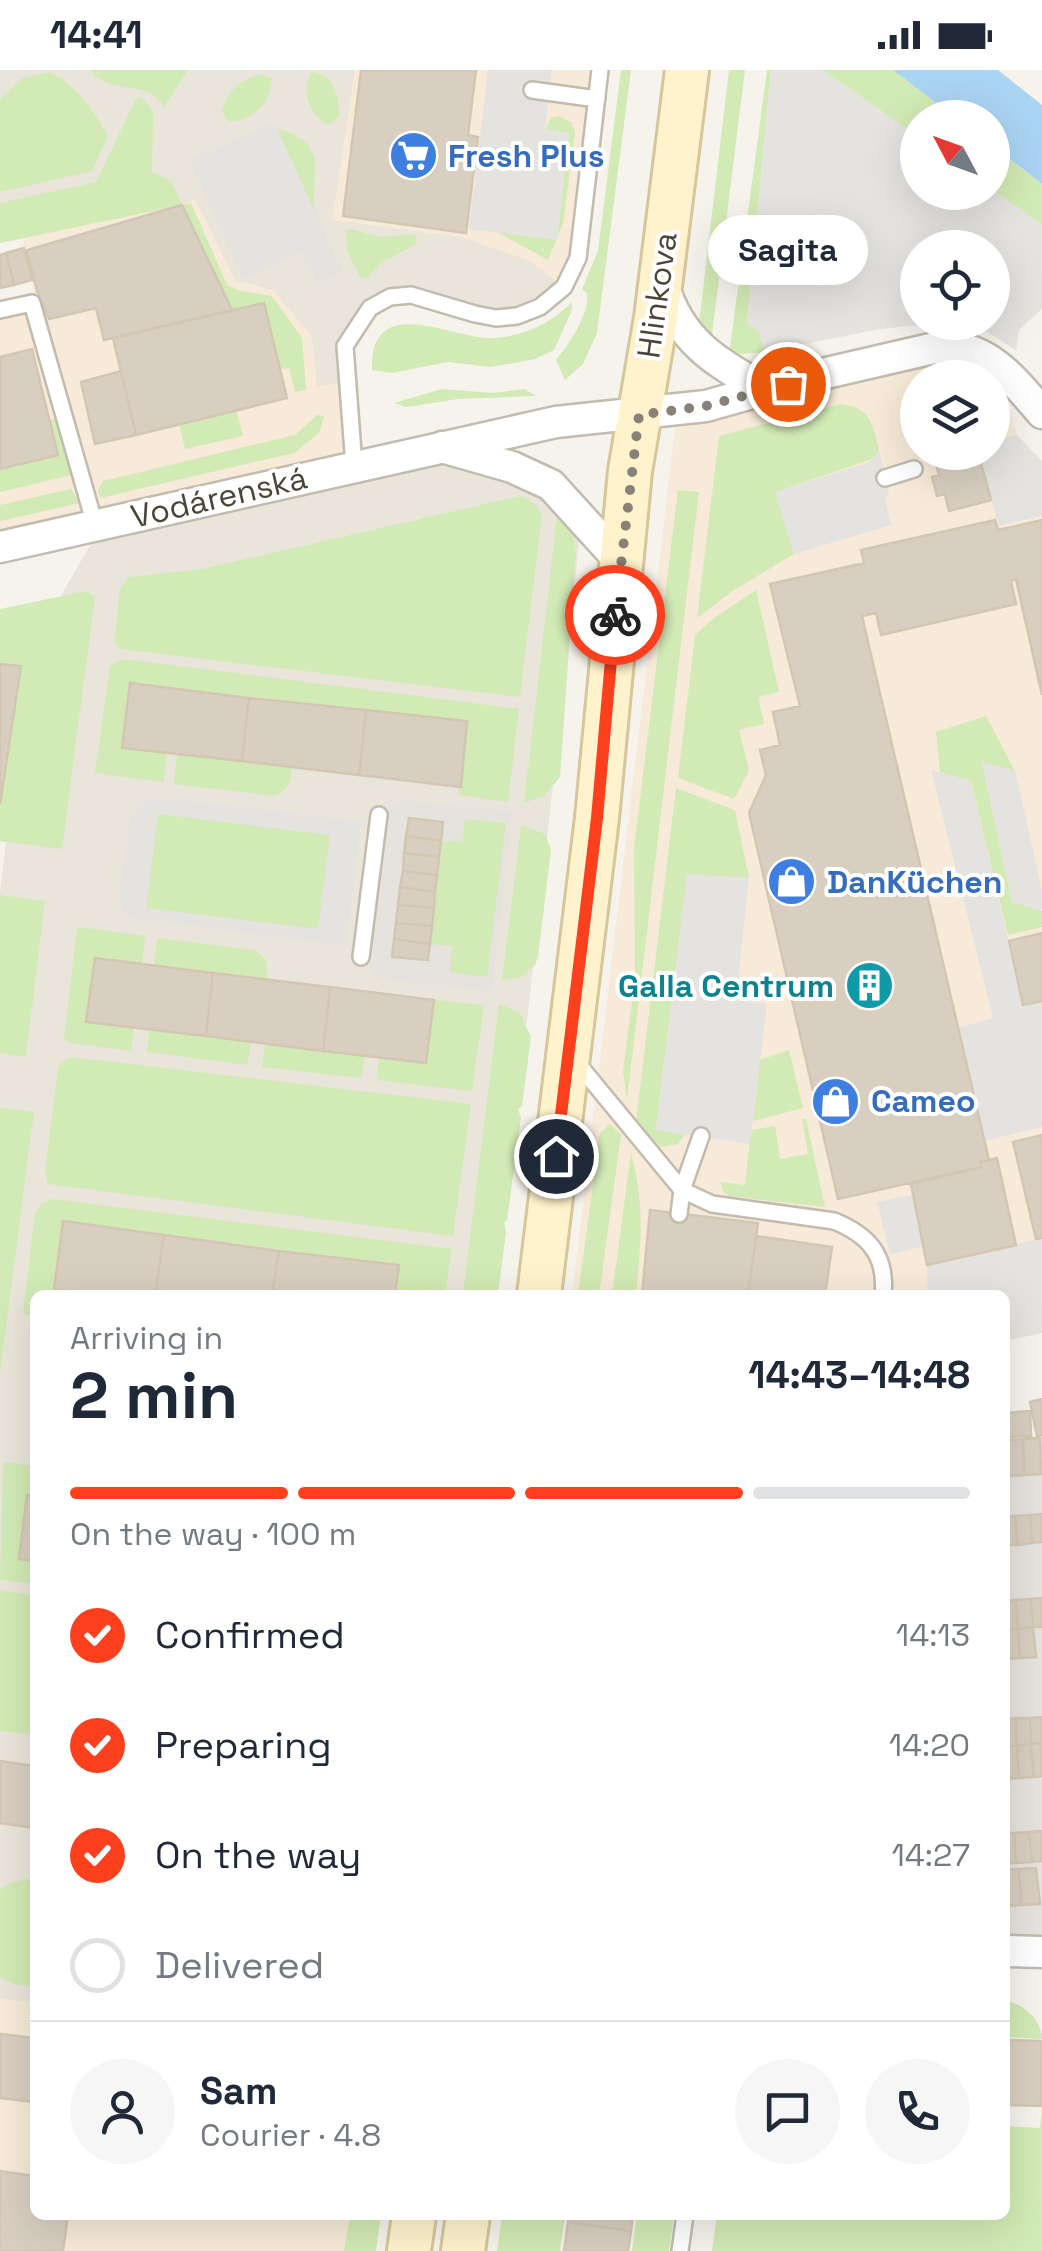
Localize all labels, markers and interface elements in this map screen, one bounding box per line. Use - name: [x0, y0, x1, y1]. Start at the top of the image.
- text: 14:41: [50, 11, 143, 59]
- north arrow: [900, 100, 1010, 210]
- map controls: [900, 100, 1010, 470]
- supermarket icon: Fresh Plus: [387, 130, 439, 182]
- place label: Fresh Plus: [448, 136, 605, 176]
- callout: Sagita: [708, 214, 868, 284]
- street label: Hlinkova: [628, 229, 686, 361]
- text: Sagita: [738, 230, 838, 270]
- button: locate: [900, 230, 1010, 340]
- pin: [746, 342, 831, 427]
- icon: bag: [761, 357, 816, 412]
- button: layers: [900, 360, 1010, 470]
- street label: Vodárenská: [127, 457, 311, 537]
- courier: [565, 565, 665, 665]
- icon: bike: [588, 588, 643, 643]
- shop icon: DanKüchen: [766, 856, 818, 908]
- place label: DanKüchen: [827, 862, 1003, 902]
- building icon: Galla Centrum: [843, 960, 895, 1012]
- place label: Galla Centrum: [618, 966, 834, 1006]
- shop icon: Cameo: [810, 1075, 862, 1127]
- place label: Cameo: [871, 1081, 975, 1121]
- pin: [514, 1114, 599, 1199]
- icon: home: [529, 1129, 584, 1184]
- text: Arriving in: [70, 1318, 223, 1358]
- text: 14:43–14:48: [748, 1351, 970, 1399]
- text: 2 min: [70, 1354, 238, 1437]
- text: On the way · 100 m: [70, 1514, 356, 1554]
- icon: check: [70, 1608, 125, 1663]
- text: Confirmed: [155, 1611, 345, 1659]
- text: 14:13: [896, 1615, 970, 1655]
- icon: check: [70, 1718, 125, 1773]
- text: Preparing: [155, 1721, 332, 1769]
- text: 14:20: [889, 1725, 970, 1765]
- icon: check: [70, 1828, 125, 1883]
- text: On the way: [155, 1831, 361, 1879]
- text: 14:27: [891, 1835, 970, 1875]
- text: Delivered: [155, 1941, 324, 1989]
- button: person: [70, 2059, 175, 2164]
- button: chat: [735, 2059, 840, 2164]
- button: phone: [865, 2059, 970, 2164]
- text: Sam: [200, 2067, 277, 2115]
- text: Courier · 4.8: [200, 2115, 381, 2155]

